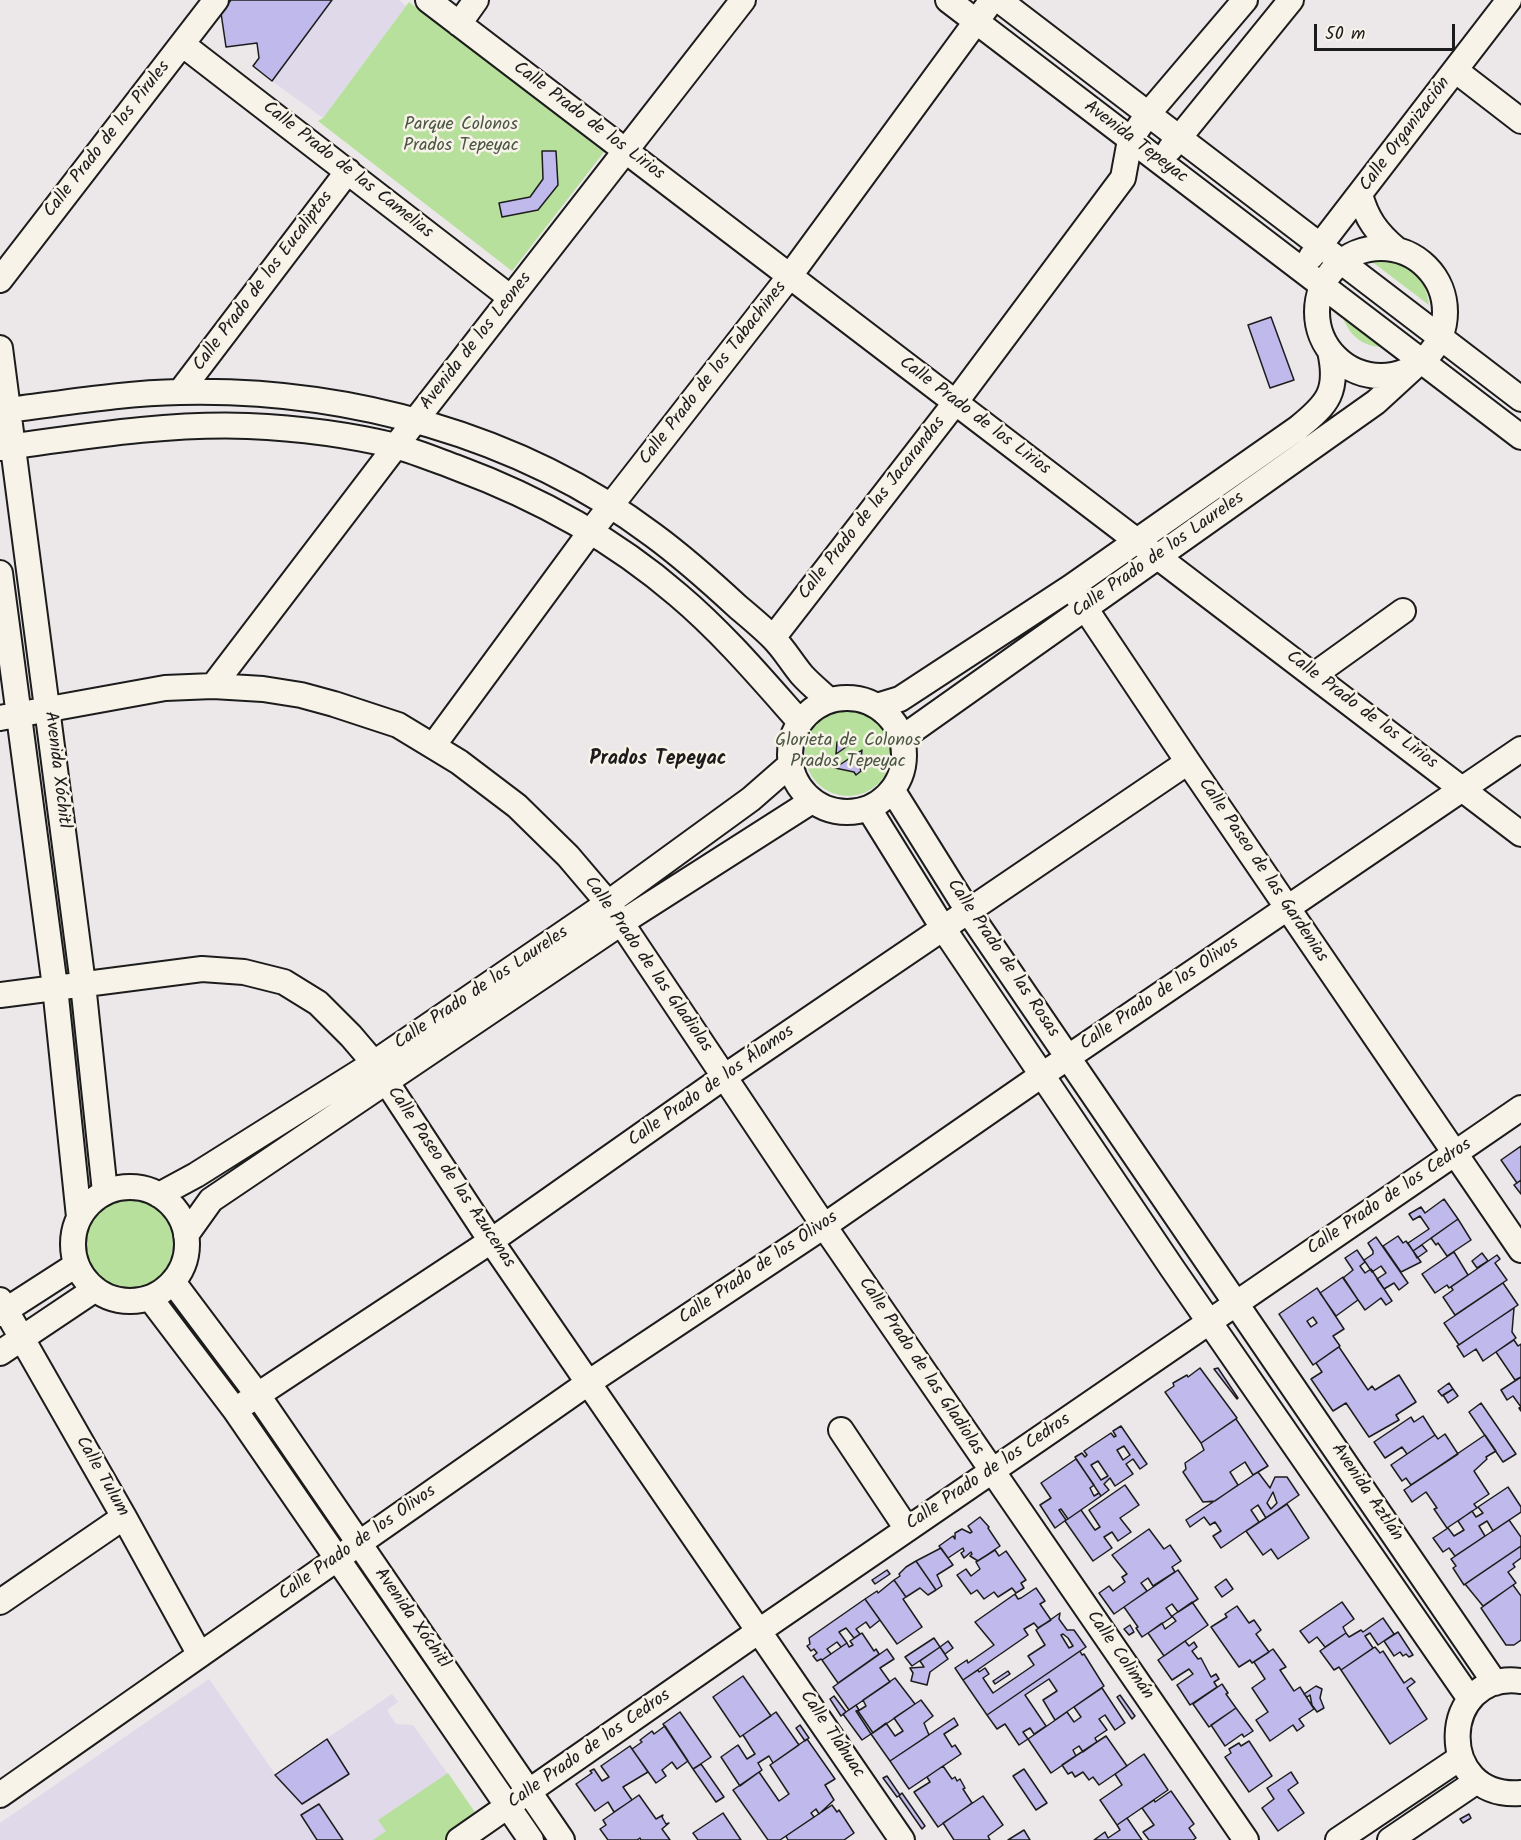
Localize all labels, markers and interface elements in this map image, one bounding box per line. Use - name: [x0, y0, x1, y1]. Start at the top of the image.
- scale bar: [1317, 12, 1458, 50]
- text: 50 m: [1325, 20, 1365, 49]
- street label: Calle Prado de los Pirules: [40, 58, 176, 222]
- street label: Calle Prado de los Lirios: [508, 58, 668, 186]
- street label: Calle Organización: [1356, 74, 1456, 196]
- street label: Avenida Tepeyac: [1079, 97, 1191, 189]
- street label: Calle Prado de las Camelias: [257, 98, 437, 244]
- park label: Parque Colonos Prados Tepeyac: [403, 115, 519, 158]
- street label: Calle Prado de los Eucaliptos: [189, 188, 339, 376]
- street label: Avenida de los Leones: [417, 269, 537, 415]
- street label: Calle Prado de los Tabachines: [636, 278, 792, 470]
- street label: Calle Prado de los Lirios: [894, 353, 1054, 481]
- street label: Calle Prado de las Jacarandas: [795, 413, 951, 605]
- street label: Calle Prado de los Laureles: [1069, 488, 1249, 624]
- street label: Calle Prado de los Lirios: [1281, 647, 1441, 775]
- street label: Avenida Xóchitl: [38, 710, 74, 830]
- park label: Glorieta de Colonos Prados Tepeyac: [775, 731, 921, 774]
- district label: Prados Tepeyac: [590, 749, 726, 773]
- street label: Calle Paseo de las Gardenias: [1192, 775, 1332, 967]
- street label: Calle Prado de las Gladiolas: [578, 873, 716, 1057]
- street label: Calle Prado de las Rosas: [941, 876, 1063, 1042]
- street label: Calle Prado de los Laureles: [391, 923, 573, 1055]
- street label: Calle Prado de los Olivos: [1077, 934, 1243, 1056]
- street label: Calle Prado de los Álamos: [625, 1021, 799, 1153]
- street label: Calle Paseo de las Azucenas: [381, 1083, 519, 1273]
- street label: Calle Prado de los Cedros: [1304, 1135, 1476, 1261]
- street label: Calle Prado de los Olivos: [676, 1208, 842, 1330]
- street label: Calle Prado de las Gladiolas: [852, 1274, 988, 1460]
- street label: Calle Prado de los Cedros: [903, 1410, 1075, 1536]
- street label: Calle Tulum: [69, 1433, 133, 1521]
- street label: Avenida Aztlán: [1325, 1440, 1407, 1546]
- street label: Calle Prado de los Olivos: [275, 1482, 441, 1606]
- street label: Avenida Xóchitl: [368, 1565, 454, 1673]
- street label: Calle Colimán: [1080, 1607, 1158, 1705]
- street label: Calle Prado de los Cedros: [505, 1686, 675, 1814]
- street label: Calle Tláhuac: [794, 1687, 868, 1783]

